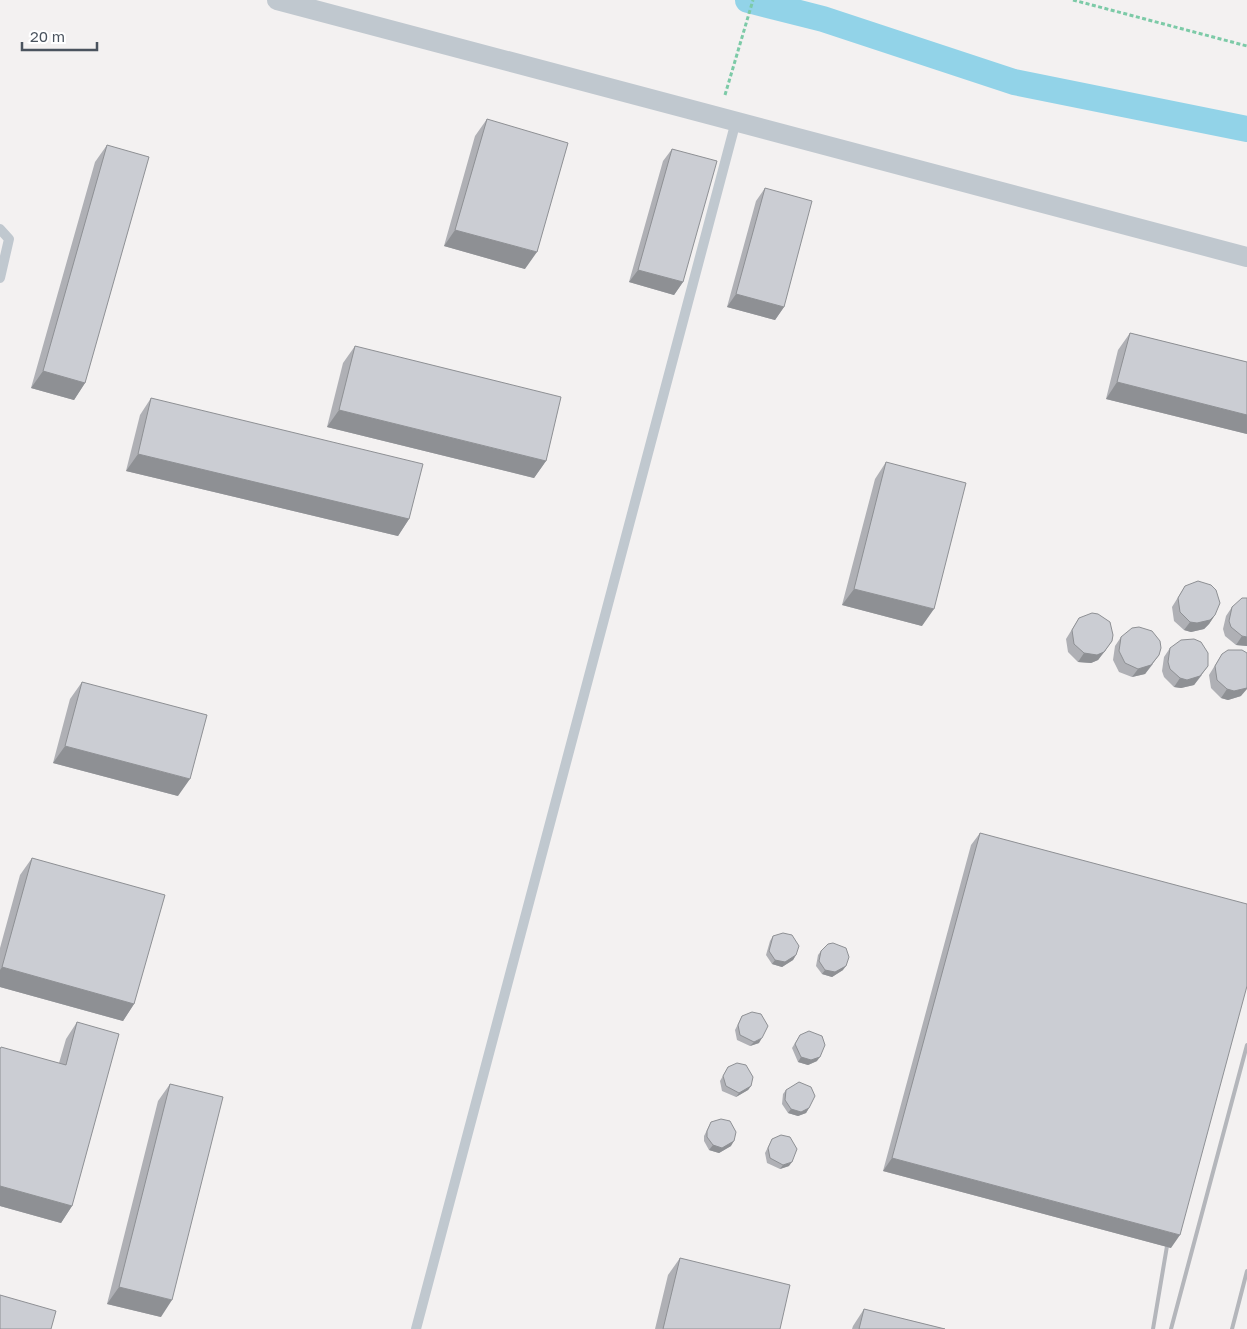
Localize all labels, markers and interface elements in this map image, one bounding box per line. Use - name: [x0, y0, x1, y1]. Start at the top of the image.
- scale bar: [22, 20, 98, 52]
- text: 20 m: [30, 27, 65, 45]

